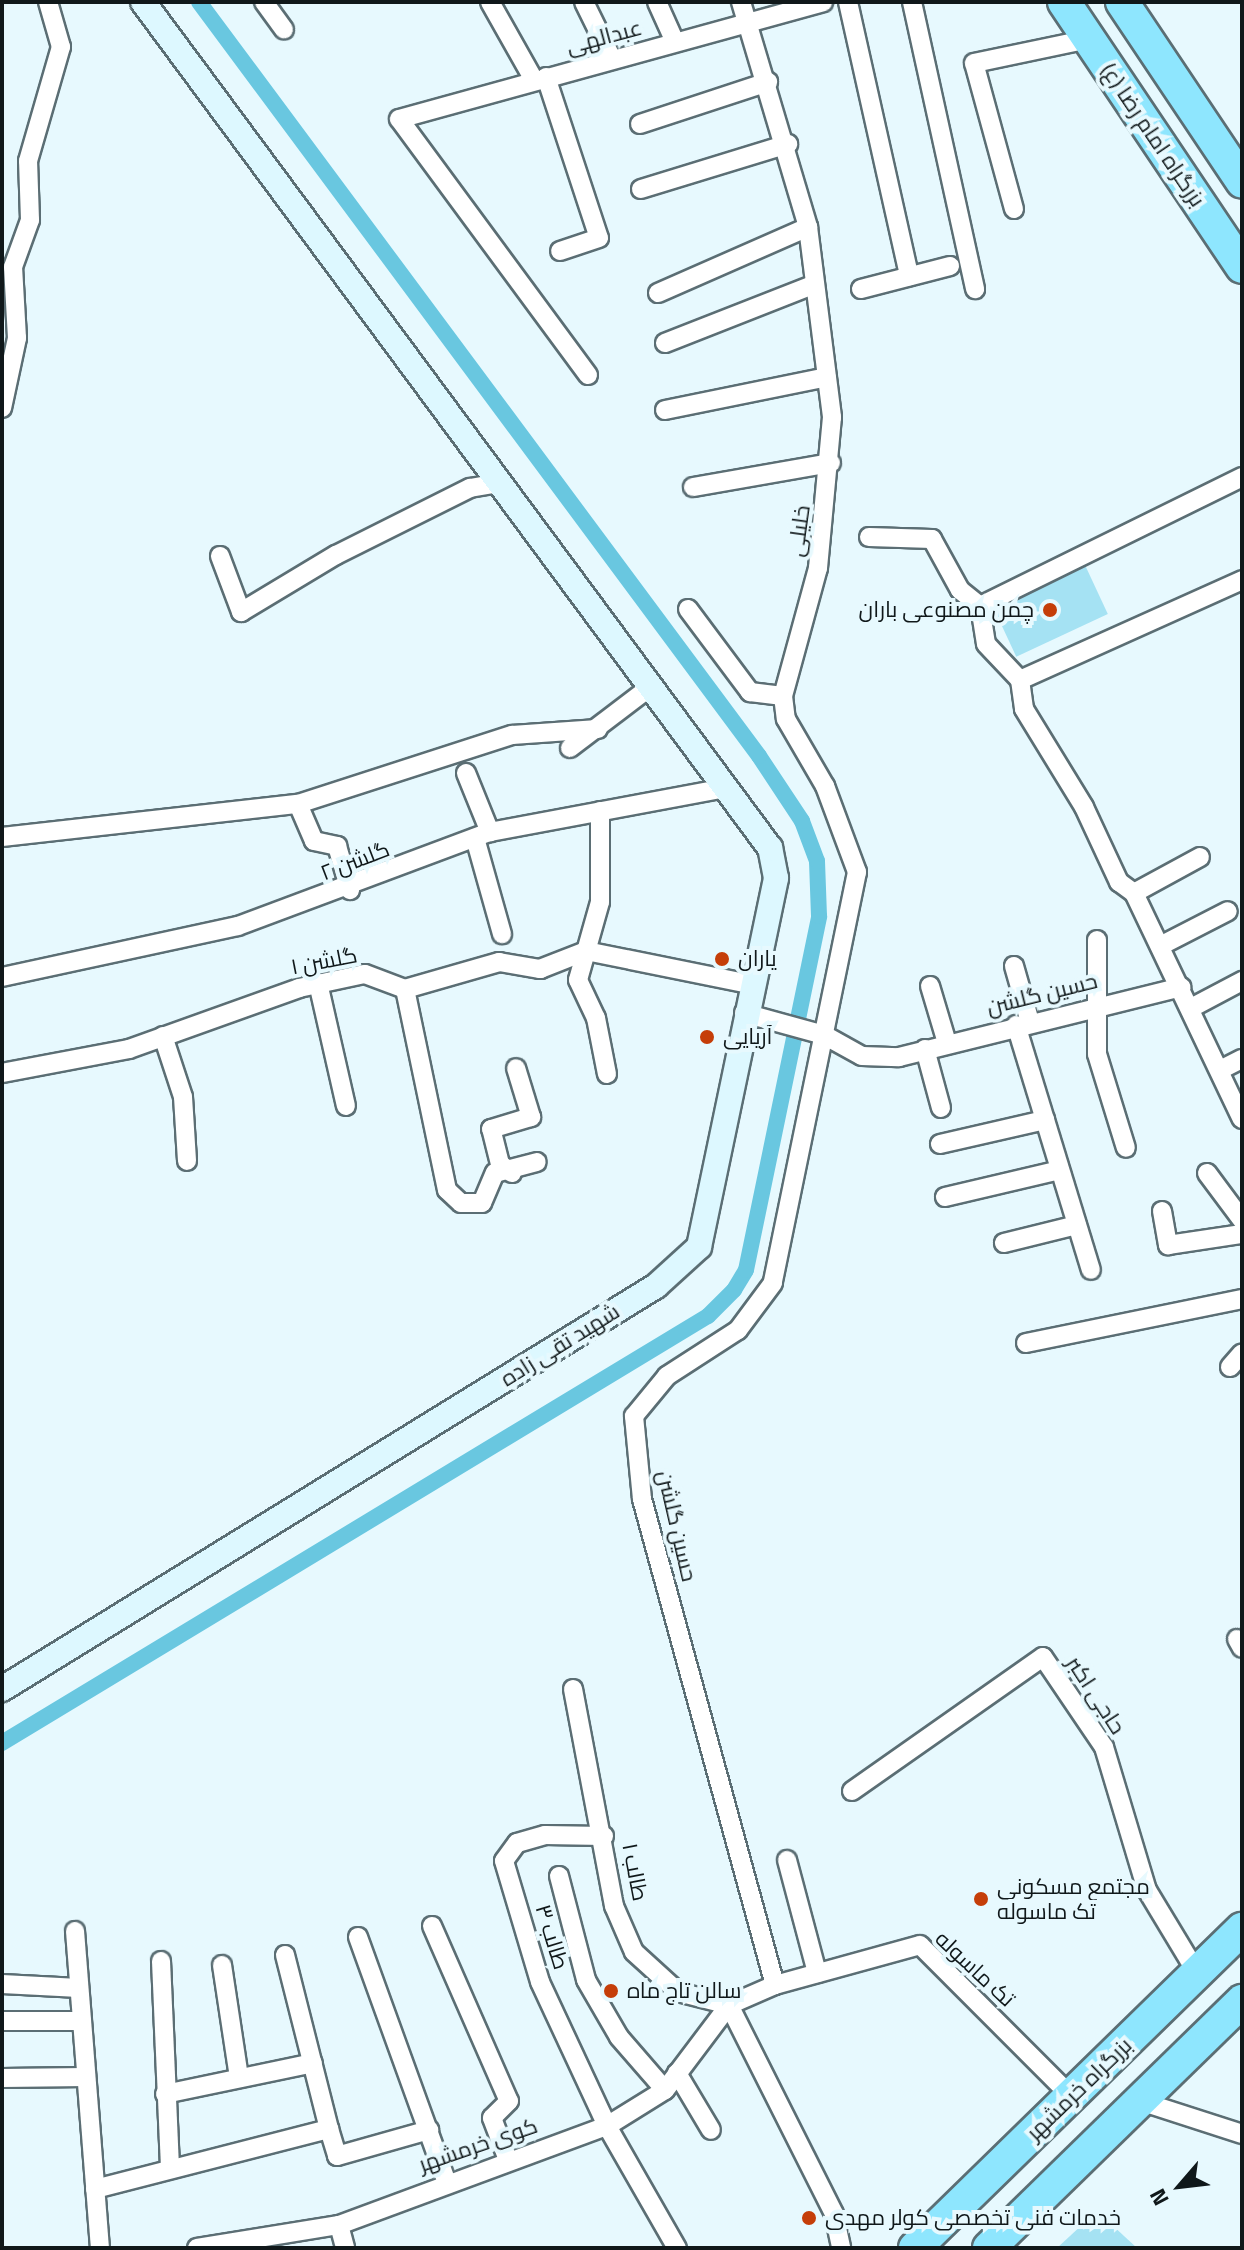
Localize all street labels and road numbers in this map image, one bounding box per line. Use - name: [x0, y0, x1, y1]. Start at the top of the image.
- street label: عبدالهی: [563, 14, 645, 60]
- street label: بزرگراه امام رضا (ع): [1095, 58, 1211, 212]
- street label: خلیلی: [782, 504, 816, 558]
- street label: گلشن ۲: [317, 836, 393, 886]
- street label: گلشن ۱: [289, 942, 359, 980]
- street label: حسین گلشن: [984, 967, 1100, 1021]
- street label: شهید تقی زاده: [496, 1298, 624, 1392]
- street label: حسین گلشن: [651, 1468, 703, 1584]
- street label: حاجی اکبر: [1061, 1651, 1131, 1739]
- street label: طالب ۱: [616, 1841, 654, 1903]
- street label: طالب ۳: [530, 1901, 574, 1973]
- street label: تک ماسوله: [930, 1926, 1020, 2012]
- street label: بزرگراه خرمشهر: [1021, 2032, 1137, 2146]
- street label: کوی خرمشهر: [415, 2112, 541, 2178]

